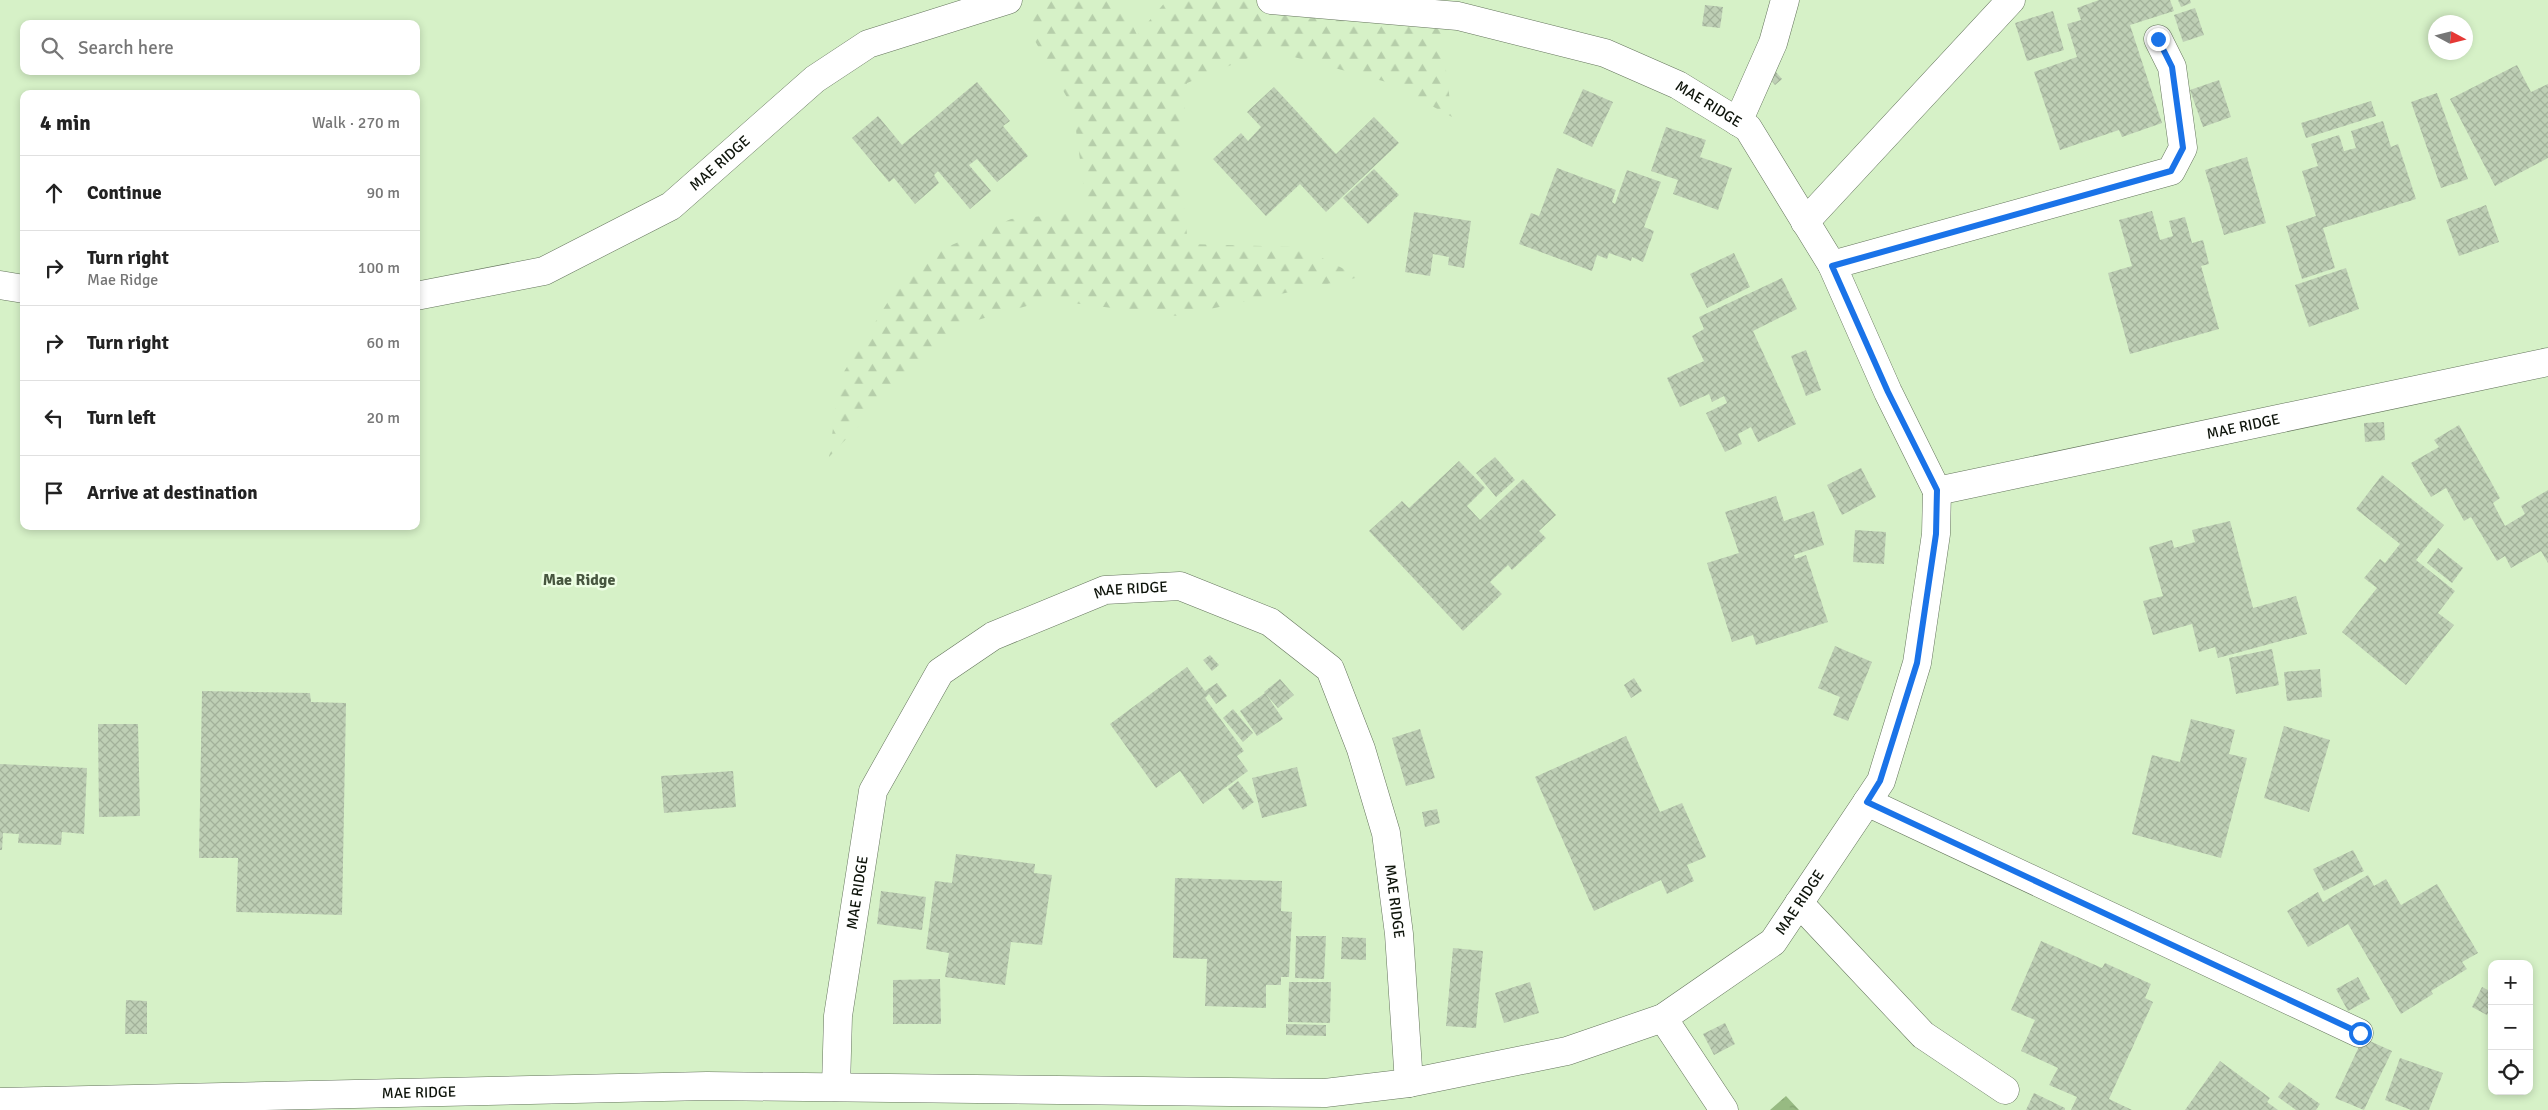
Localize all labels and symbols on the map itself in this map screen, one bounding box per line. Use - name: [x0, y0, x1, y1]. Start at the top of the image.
- north arrow: [2428, 15, 2473, 60]
- route end: [2147, 28, 2170, 51]
- street label: MAE RIDGE: [1672, 77, 1745, 131]
- street label: MAE RIDGE: [686, 132, 754, 194]
- street label: MAE RIDGE: [2205, 410, 2281, 443]
- district label: Mae Ridge: [543, 570, 615, 590]
- street label: MAE RIDGE: [1091, 578, 1168, 603]
- street label: MAE RIDGE: [843, 854, 872, 931]
- street label: MAE RIDGE: [1381, 863, 1408, 939]
- street label: MAE RIDGE: [1771, 866, 1828, 938]
- route start: [2349, 1022, 2372, 1045]
- street label: MAE RIDGE: [381, 1083, 456, 1102]

